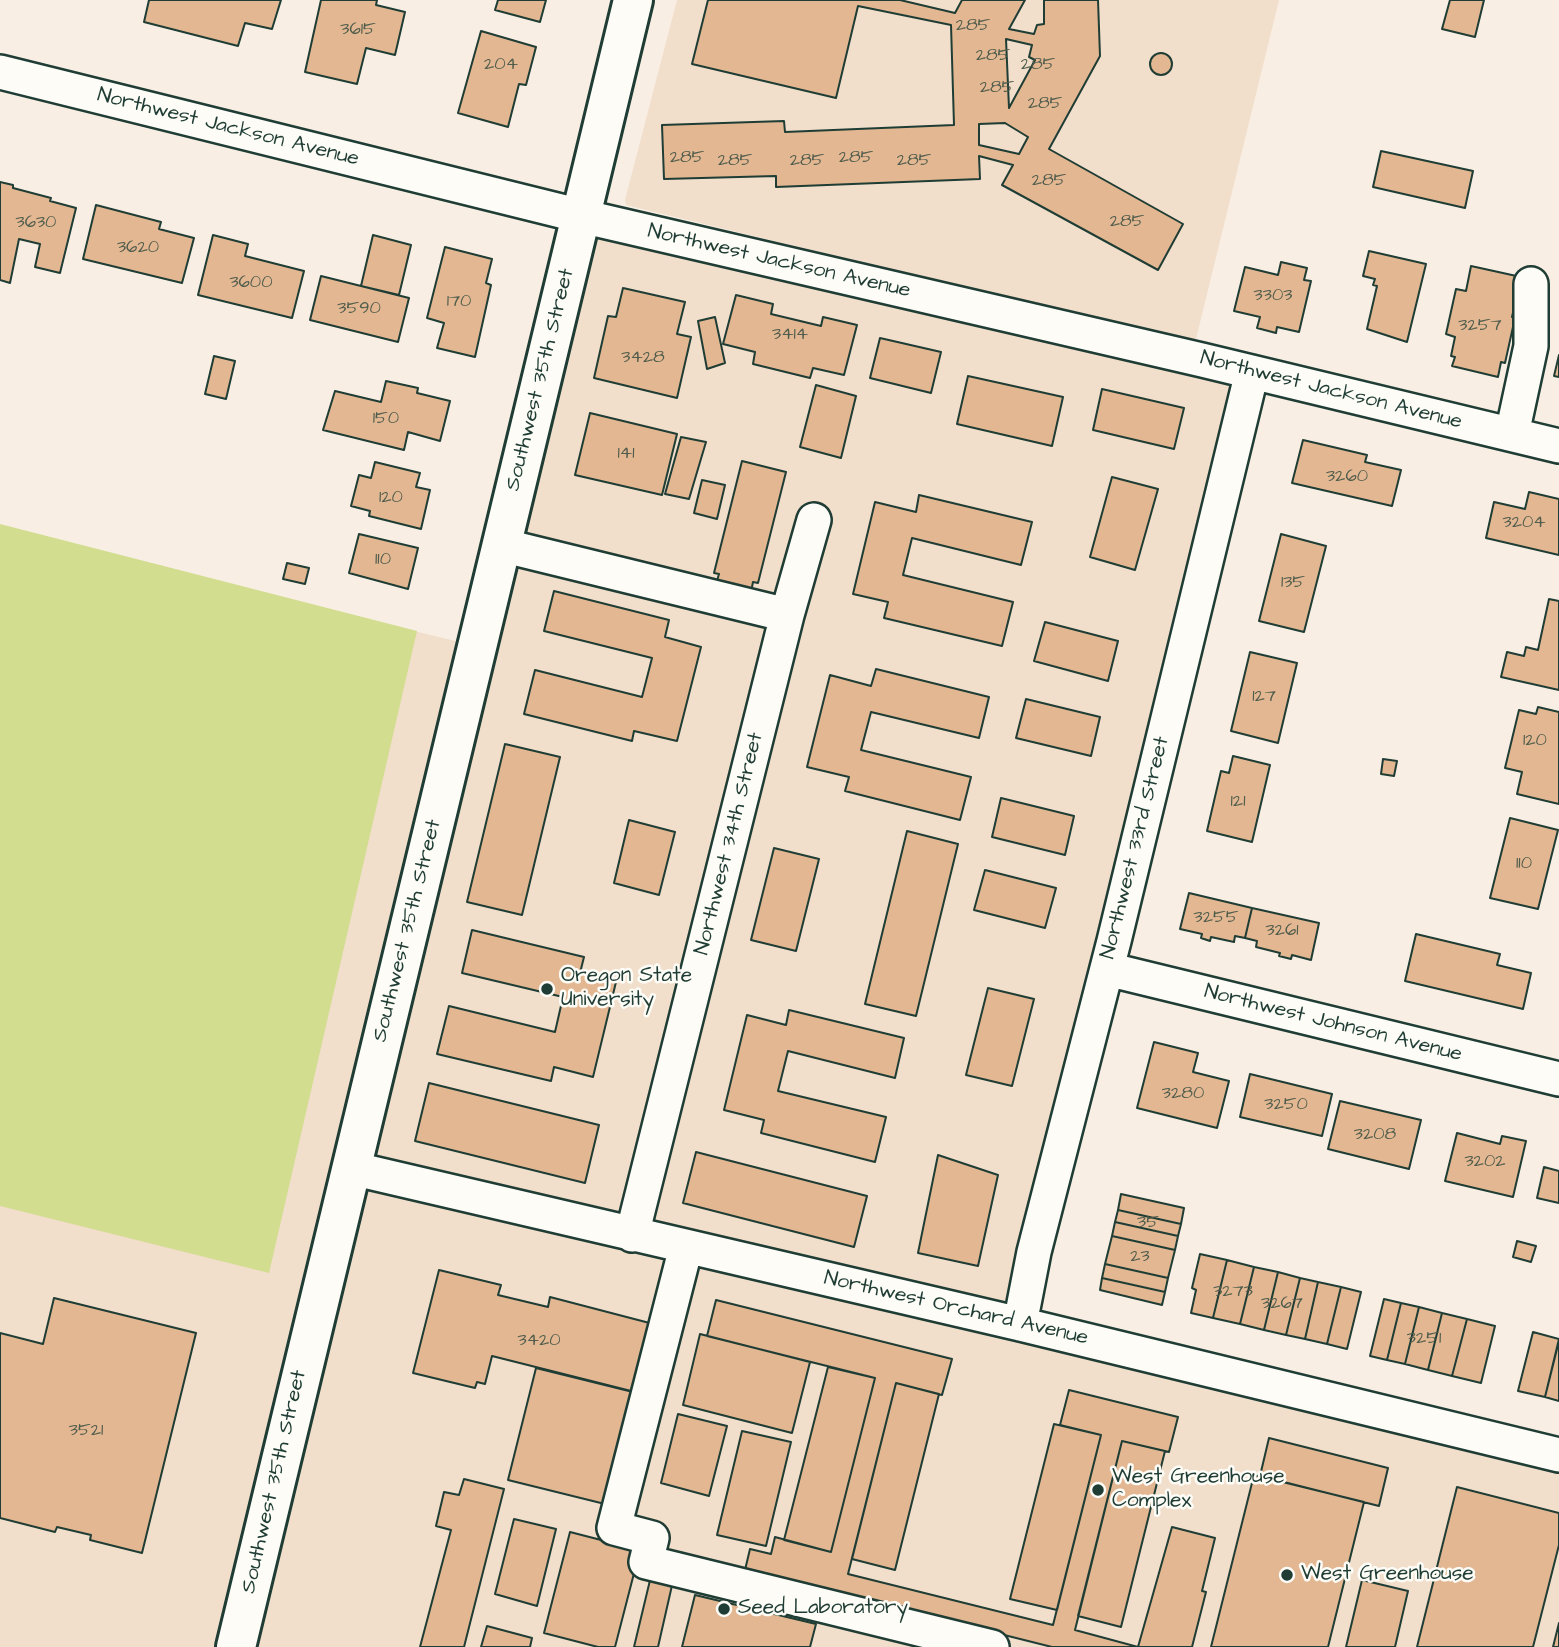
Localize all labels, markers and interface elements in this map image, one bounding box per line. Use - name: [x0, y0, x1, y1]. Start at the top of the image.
- house number: 285: [956, 15, 990, 37]
- house number: 3615: [340, 19, 376, 41]
- house number: 285: [976, 45, 1010, 67]
- house number: 204: [484, 54, 518, 76]
- house number: 285: [1021, 54, 1055, 76]
- house number: 285: [980, 77, 1014, 99]
- street label: Northwest Jackson Avenue: [95, 83, 361, 173]
- house number: 285: [1028, 93, 1062, 115]
- house number: 285: [670, 147, 704, 169]
- house number: 285: [839, 147, 873, 169]
- house number: 285: [718, 150, 752, 172]
- house number: 285: [790, 150, 824, 172]
- house number: 285: [897, 150, 931, 172]
- house number: 285: [1032, 170, 1066, 192]
- house number: 285: [1110, 211, 1144, 233]
- house number: 3630: [16, 212, 56, 234]
- street label: Northwest Jackson Avenue: [645, 219, 913, 305]
- house number: 3620: [117, 237, 159, 259]
- street label: Southwest 35th Street: [501, 266, 581, 494]
- house number: 3600: [229, 272, 273, 294]
- house number: 3303: [1254, 285, 1292, 307]
- house number: 170: [447, 291, 471, 313]
- house number: 3590: [337, 298, 381, 320]
- house number: 3257: [1458, 315, 1502, 337]
- house number: 3414: [772, 324, 808, 346]
- street label: Northwest Jackson Avenue: [1198, 346, 1464, 436]
- house number: 3428: [621, 347, 665, 369]
- house number: 150: [373, 408, 399, 430]
- house number: 141: [618, 443, 634, 465]
- house number: 3260: [1326, 466, 1368, 488]
- house number: 120: [379, 487, 403, 509]
- house number: 3204: [1502, 512, 1546, 534]
- house number: 110: [375, 549, 391, 571]
- house number: 135: [1281, 572, 1305, 594]
- house number: 127: [1252, 686, 1276, 708]
- street label: Northwest 34th Street: [690, 730, 770, 958]
- house number: 120: [1523, 730, 1547, 752]
- street label: Northwest 33rd Street: [1096, 734, 1176, 962]
- house number: 121: [1231, 791, 1245, 813]
- street label: Southwest 35th Street: [368, 817, 448, 1045]
- house number: 110: [1516, 853, 1532, 875]
- house number: 3255: [1194, 907, 1238, 929]
- house number: 3261: [1265, 920, 1299, 942]
- place label: Oregon State University: [561, 964, 692, 1014]
- street label: Northwest Johnson Avenue: [1202, 980, 1464, 1068]
- marker: Oregon State University: [539, 981, 555, 997]
- house number: 3280: [1162, 1083, 1204, 1105]
- house number: 3250: [1264, 1094, 1308, 1116]
- house number: 3208: [1354, 1124, 1396, 1146]
- house number: 3202: [1464, 1151, 1506, 1173]
- house number: 35: [1137, 1212, 1159, 1234]
- house number: 23: [1130, 1246, 1150, 1268]
- street label: Northwest Orchard Avenue: [822, 1266, 1090, 1352]
- house number: 3273: [1213, 1281, 1253, 1303]
- house number: 3267: [1261, 1293, 1303, 1315]
- house number: 3251: [1407, 1328, 1441, 1350]
- house number: 3420: [517, 1330, 561, 1352]
- street label: Southwest 35th Street: [237, 1368, 313, 1596]
- house number: 3521: [69, 1420, 103, 1442]
- place label: West Greenhouse Complex: [1112, 1465, 1285, 1515]
- marker: West Greenhouse Complex: [1090, 1482, 1106, 1498]
- place label: West Greenhouse: [1301, 1562, 1474, 1588]
- marker: West Greenhouse: [1279, 1567, 1295, 1583]
- place label: Seed Laboratory: [738, 1596, 908, 1622]
- marker: Seed Laboratory: [716, 1601, 732, 1617]

